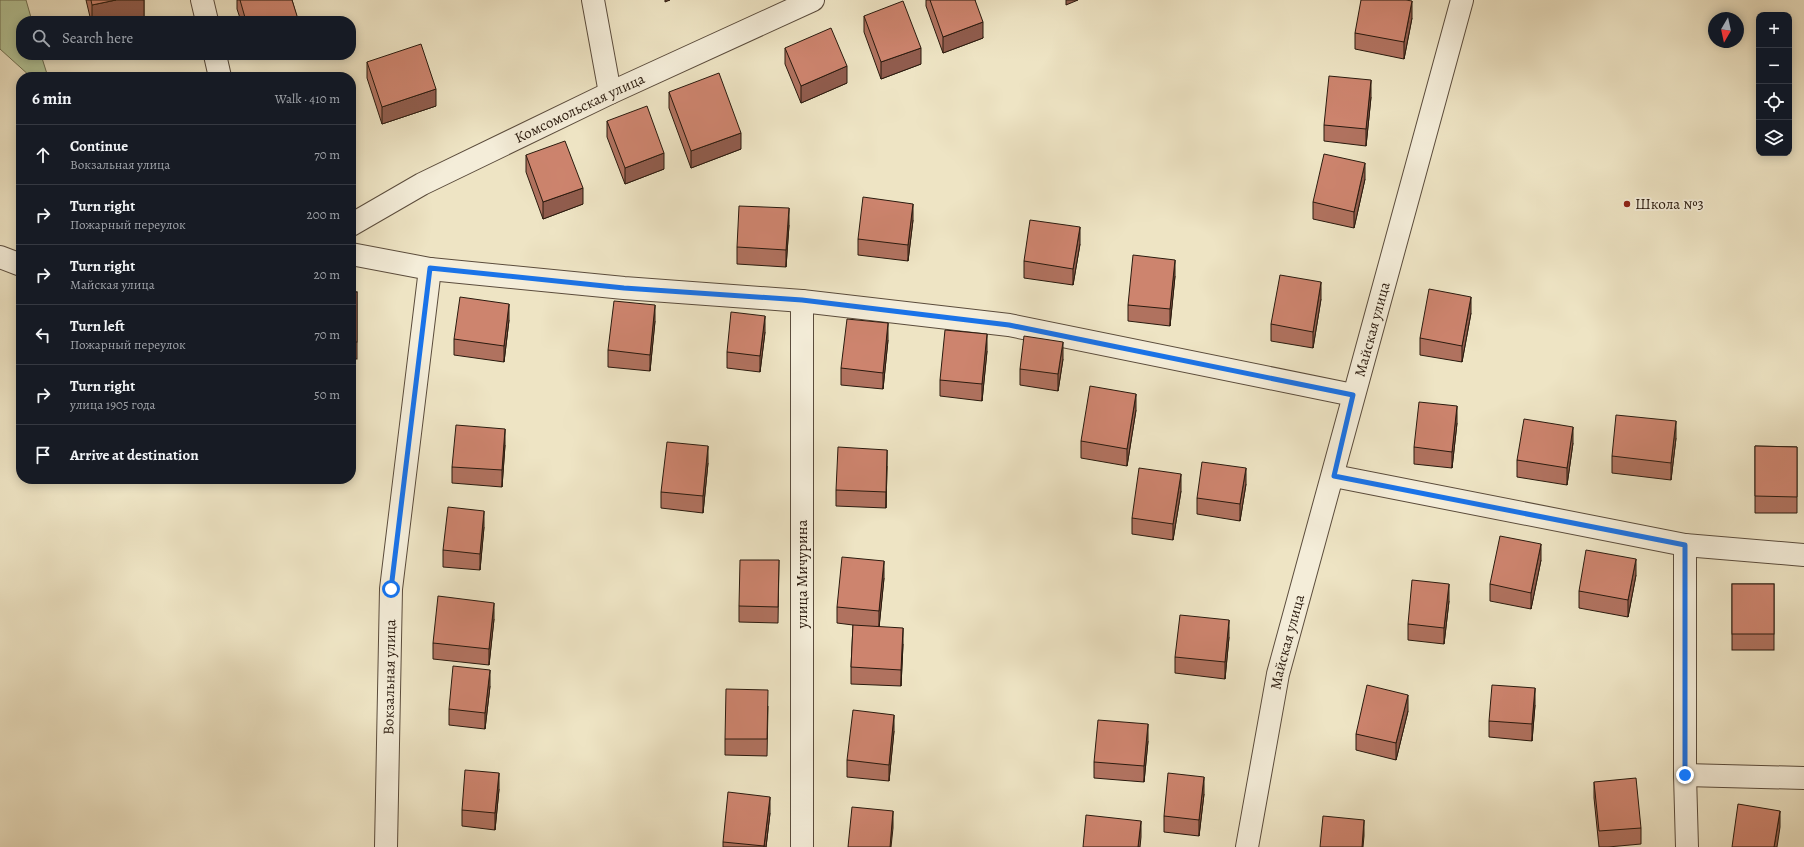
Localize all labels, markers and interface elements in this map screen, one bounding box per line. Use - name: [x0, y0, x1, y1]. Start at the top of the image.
- north arrow: [1708, 12, 1744, 48]
- map controls: [1756, 12, 1792, 156]
- button: +: [1756, 12, 1792, 48]
- search box: [16, 16, 356, 60]
- icon: search: [30, 27, 52, 49]
- text: Search here: [62, 28, 133, 48]
- button: −: [1756, 48, 1792, 84]
- street label: Комсомольская улица: [511, 68, 648, 148]
- button: locate: [1756, 84, 1792, 120]
- text: 6 min: [32, 87, 72, 110]
- text: Walk · 410 m: [275, 90, 340, 107]
- button: layers: [1756, 120, 1792, 156]
- text: Continue: [70, 136, 128, 156]
- icon: ahead: [32, 144, 54, 166]
- text: 70 m: [314, 146, 340, 163]
- text: Вокзальная улица: [70, 156, 170, 173]
- place label: Школа №3: [1635, 194, 1704, 214]
- text: Turn right: [70, 196, 135, 216]
- marker: Школа №3: [1622, 199, 1632, 209]
- icon: right: [32, 204, 54, 226]
- text: 200 m: [307, 206, 340, 223]
- text: Пожарный переулок: [70, 216, 186, 233]
- text: Turn right: [70, 256, 135, 276]
- icon: right: [32, 264, 54, 286]
- text: 20 m: [314, 266, 340, 283]
- text: Майская улица: [70, 276, 155, 293]
- street label: Майская улица: [1350, 280, 1395, 379]
- text: Turn left: [70, 316, 125, 336]
- icon: left: [32, 324, 54, 346]
- text: 70 m: [314, 326, 340, 343]
- text: Пожарный переулок: [70, 336, 186, 353]
- text: Turn right: [70, 376, 135, 396]
- icon: right: [32, 384, 54, 406]
- text: 50 m: [314, 386, 340, 403]
- text: улица 1905 года: [70, 396, 156, 413]
- icon: arrive: [32, 444, 54, 466]
- text: Arrive at destination: [70, 445, 199, 465]
- street label: улица Мичурина: [792, 519, 812, 629]
- route start: [382, 580, 400, 598]
- street label: Майская улица: [1265, 592, 1309, 691]
- street label: Вокзальная улица: [378, 619, 400, 735]
- route end: [1676, 766, 1694, 784]

